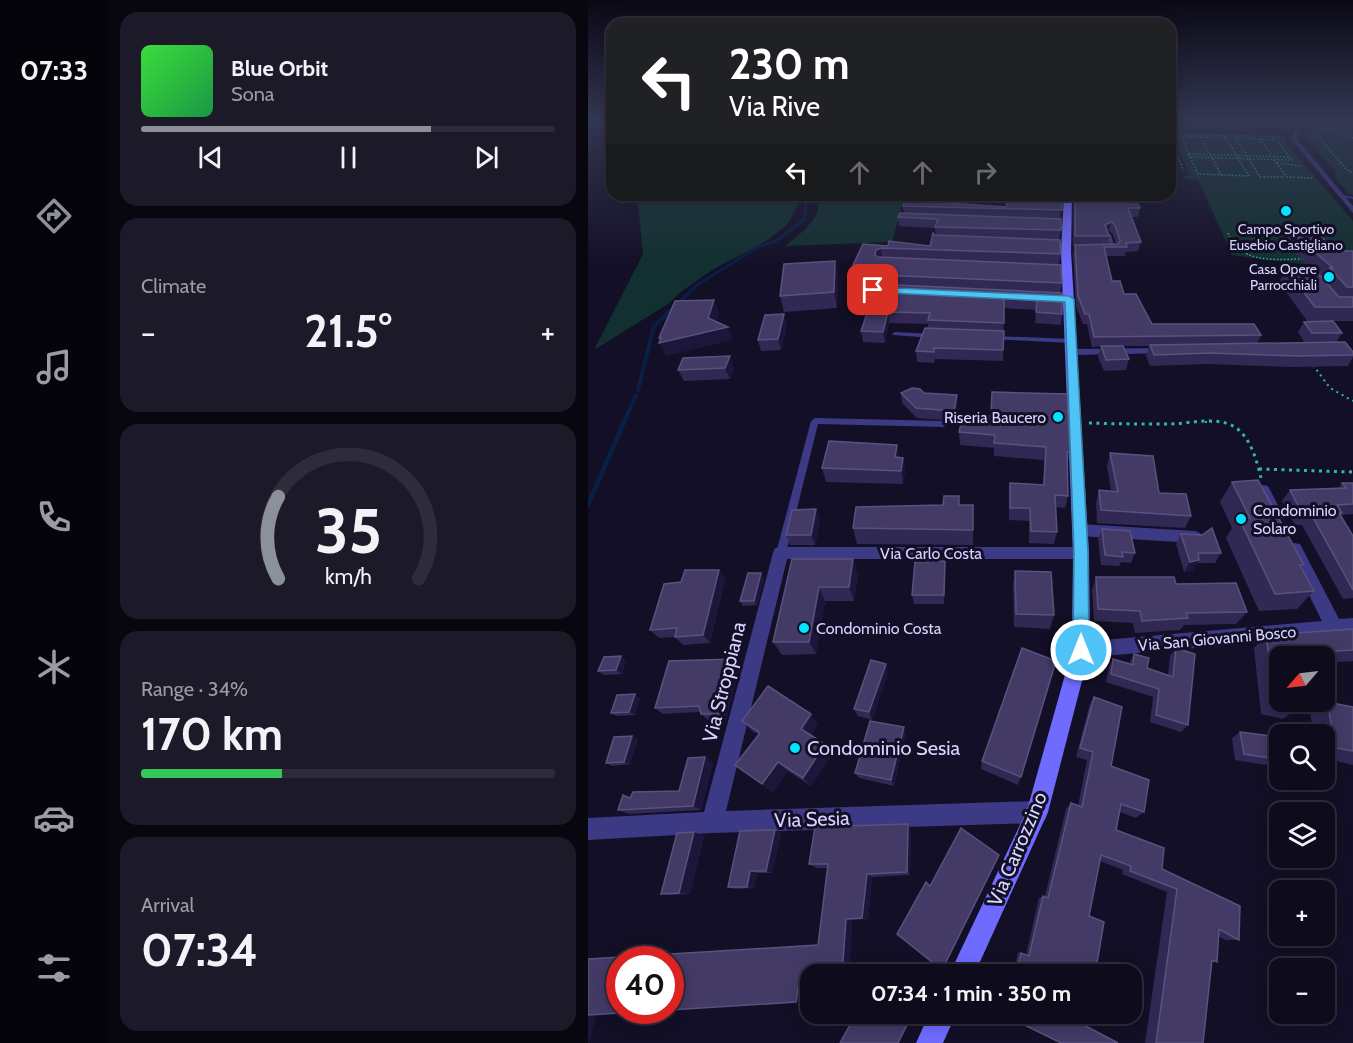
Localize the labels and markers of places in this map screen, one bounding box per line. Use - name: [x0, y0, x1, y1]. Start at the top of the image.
- marker: Campo Sportivo Eusebio Castigliano: [1279, 204, 1293, 218]
- place label: Campo Sportivo Eusebio Castigliano: [1229, 220, 1343, 254]
- place label: Casa Opere Parrocchiali: [1249, 260, 1317, 294]
- pin: [847, 264, 898, 315]
- marker: Casa Opere Parrocchiali: [1322, 270, 1336, 284]
- place label: Riseria Baucero: [944, 408, 1046, 427]
- marker: Riseria Baucero: [1051, 410, 1065, 424]
- place label: Condominio Solaro: [1253, 501, 1337, 538]
- marker: Condominio Solaro: [1234, 512, 1248, 526]
- place label: Condominio Costa: [816, 619, 942, 638]
- marker: Condominio Costa: [797, 621, 811, 635]
- place label: Condominio Sesia: [807, 736, 960, 760]
- marker: Condominio Sesia: [788, 741, 802, 755]

